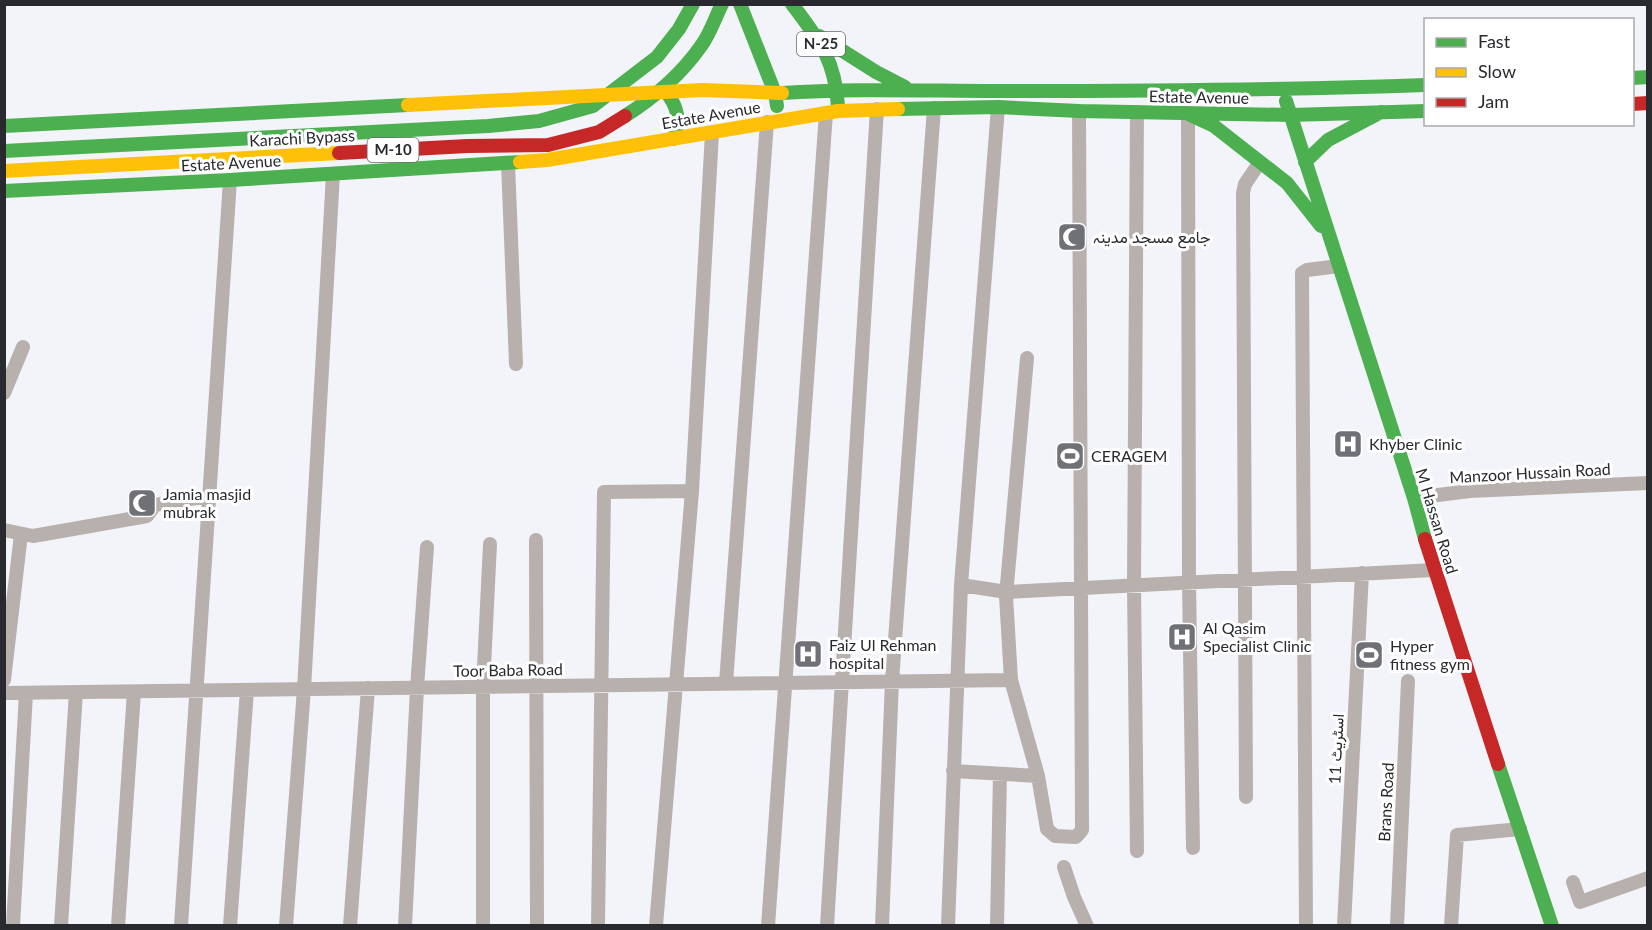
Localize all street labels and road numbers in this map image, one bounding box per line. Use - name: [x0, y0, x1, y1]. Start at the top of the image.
- road number: N-25: [797, 32, 845, 56]
- street label: Estate Avenue: [1149, 86, 1249, 107]
- street label: Estate Avenue: [660, 96, 762, 133]
- street label: Karachi Bypass: [249, 125, 355, 150]
- road number: M-10: [368, 138, 418, 162]
- street label: Estate Avenue: [180, 150, 282, 175]
- street label: Manzoor Hussain Road: [1449, 459, 1611, 486]
- street label: M Hassan Road: [1412, 466, 1463, 576]
- street label: Toor Baba Road: [453, 659, 563, 680]
- street label: اسٹریٹ 11: [1324, 713, 1349, 785]
- street label: Brans Road: [1374, 762, 1397, 842]

